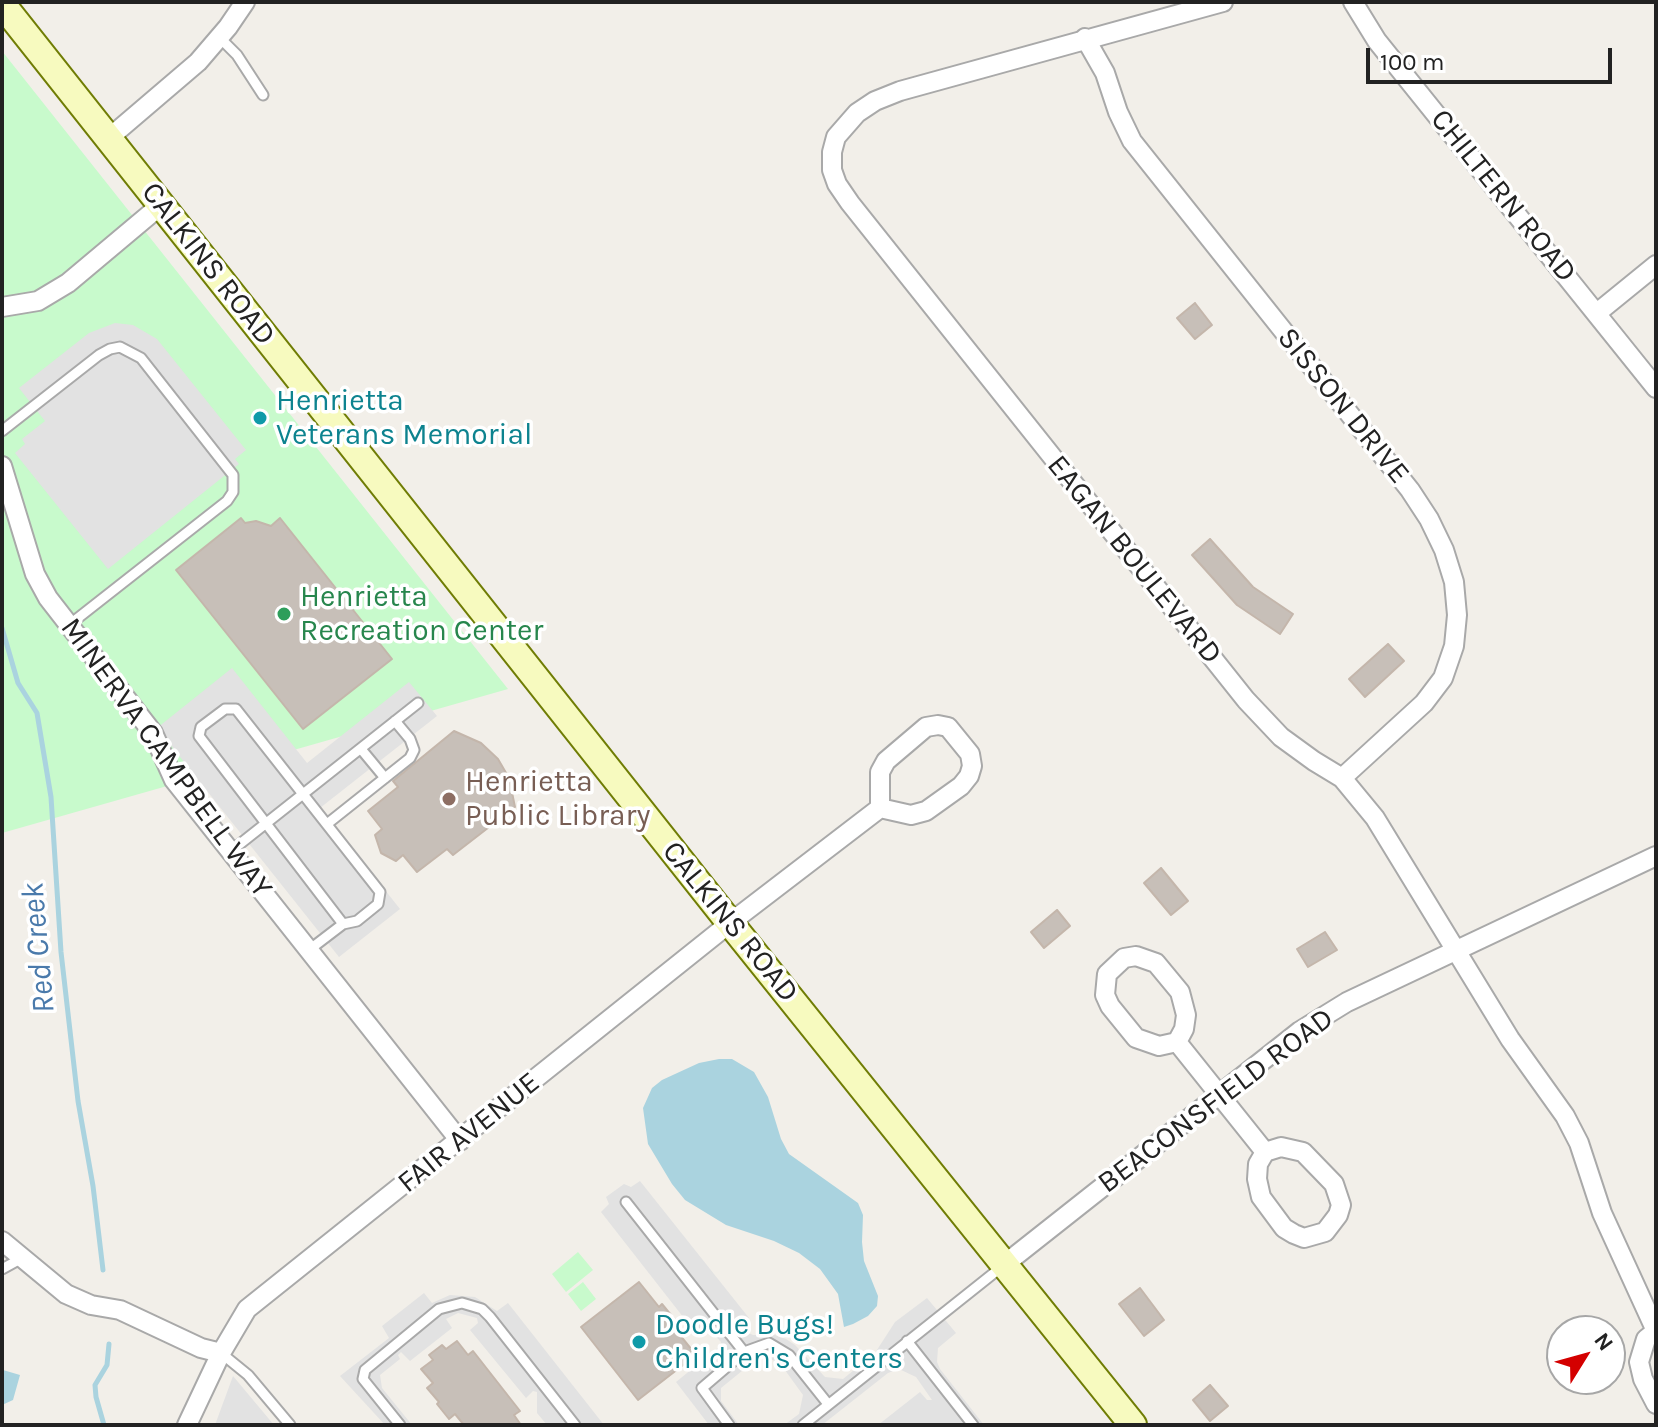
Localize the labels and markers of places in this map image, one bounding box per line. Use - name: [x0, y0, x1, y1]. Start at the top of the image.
- place label: Henrietta Veterans Memorial: [276, 383, 532, 454]
- marker: Henrietta Veterans Memorial: [251, 409, 269, 427]
- place label: Henrietta Recreation Center: [300, 579, 543, 650]
- marker: Henrietta Recreation Center: [275, 605, 293, 623]
- place label: Henrietta Public Library: [465, 764, 650, 834]
- marker: Henrietta Public Library: [440, 790, 458, 808]
- place label: Doodle Bugs! Children's Centers: [655, 1307, 903, 1378]
- marker: Doodle Bugs! Children's Centers: [630, 1333, 648, 1351]

